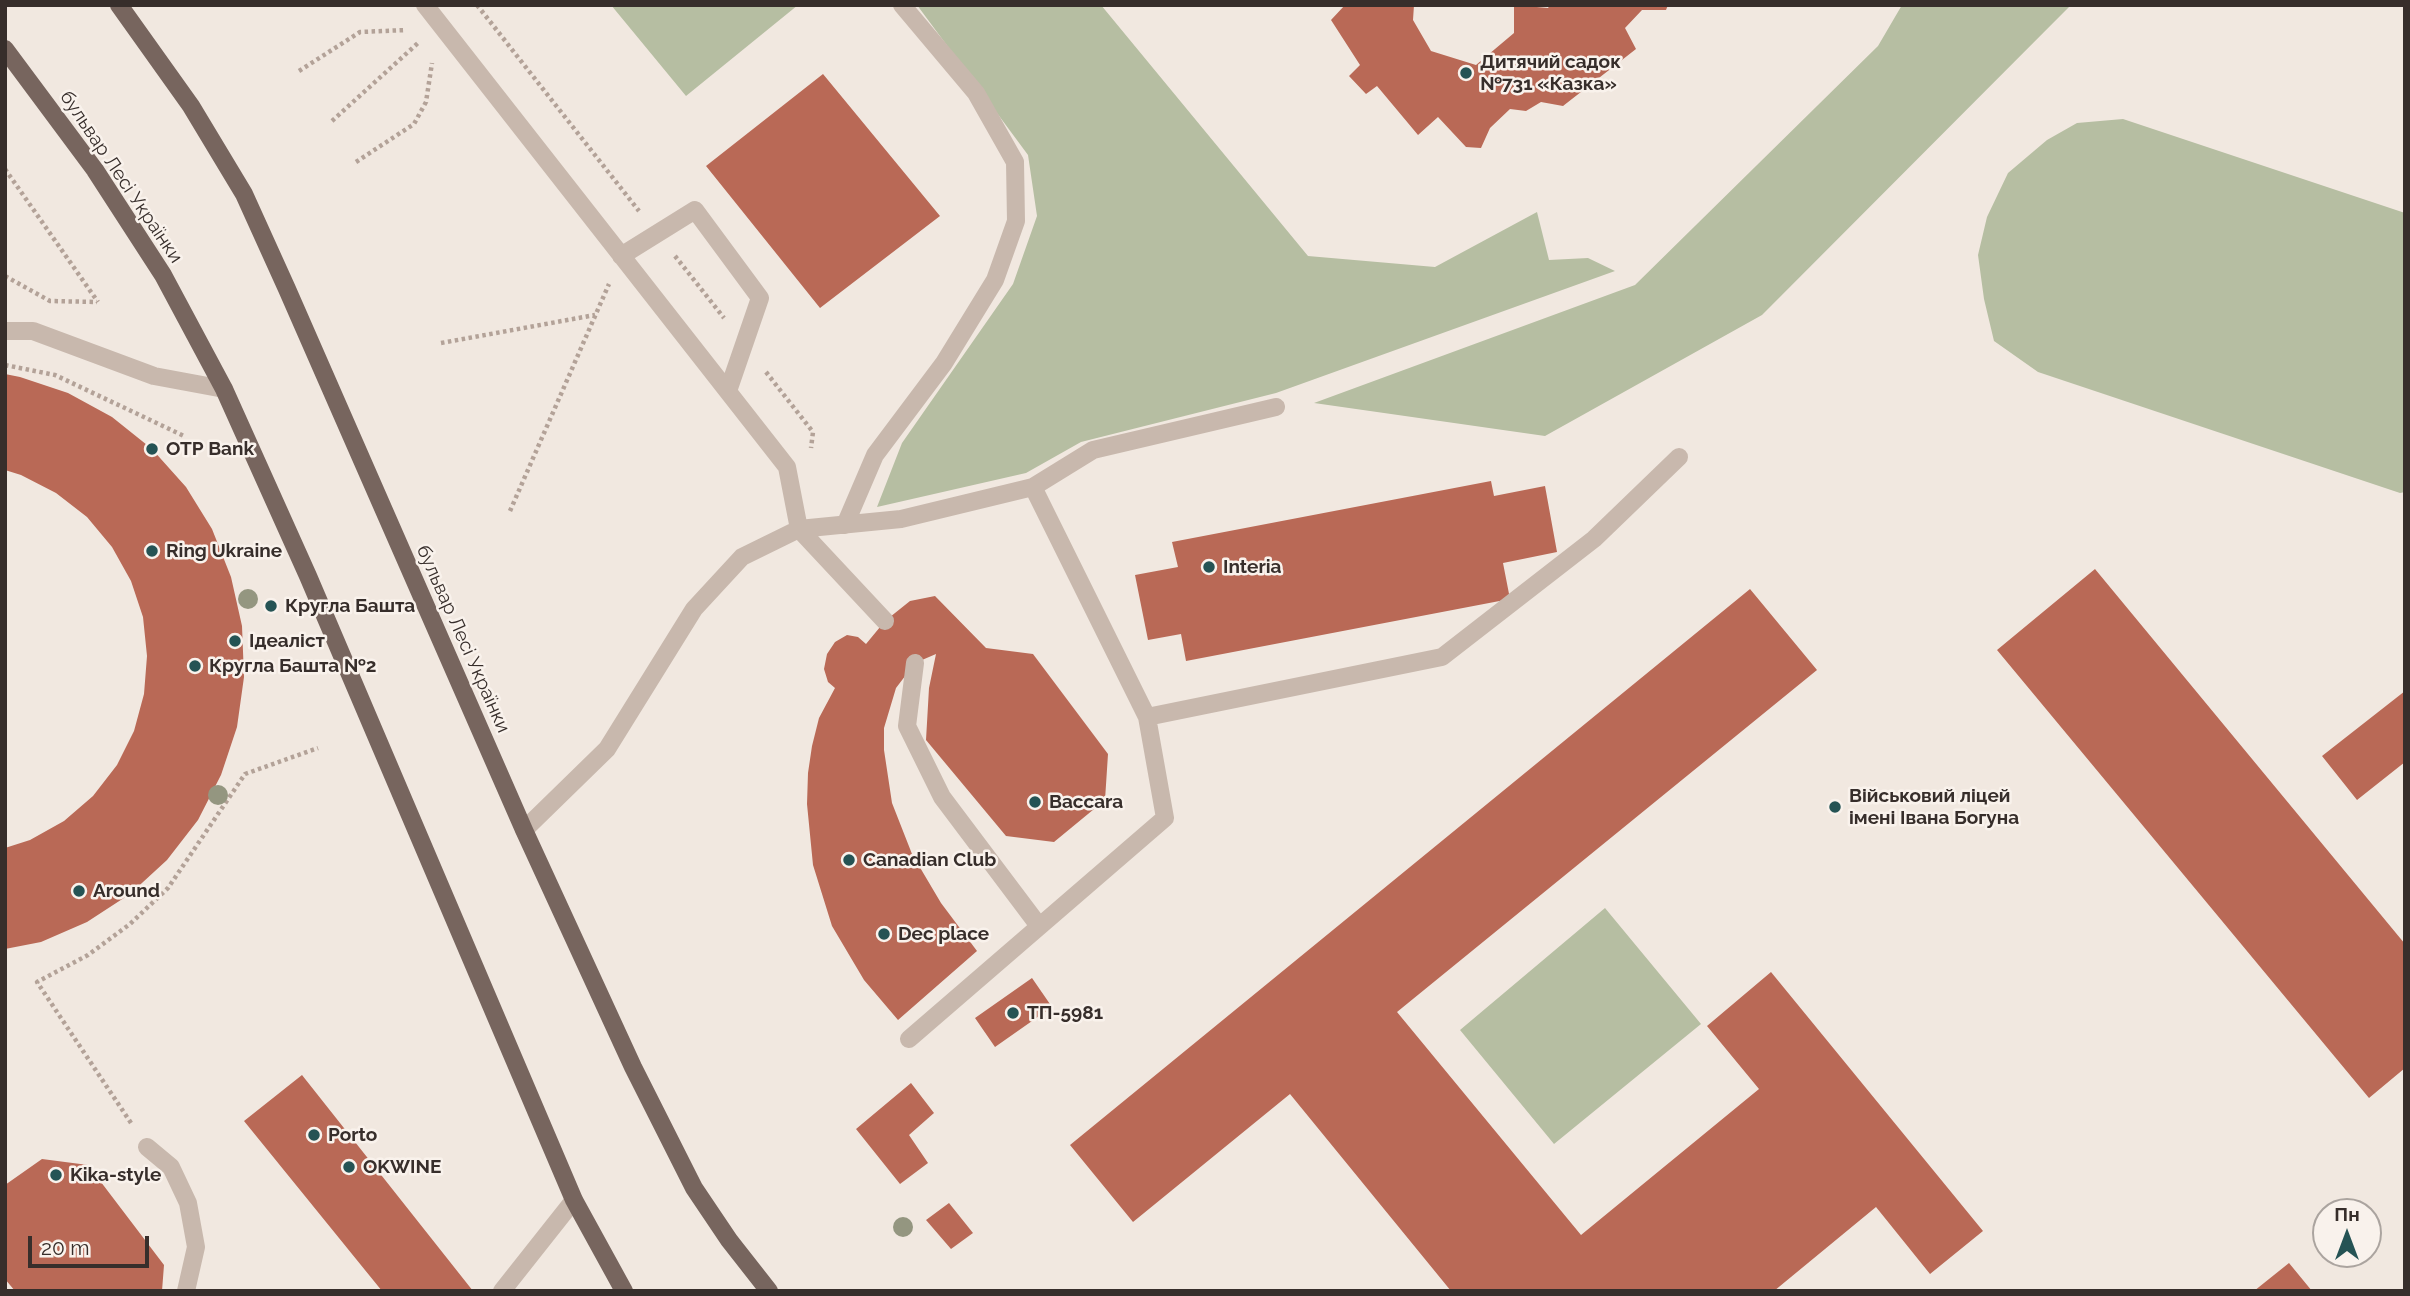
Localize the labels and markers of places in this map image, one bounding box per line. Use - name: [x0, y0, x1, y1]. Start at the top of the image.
- place label: Дитячий садок №731 «Казка»: [1480, 51, 1621, 95]
- marker: Дитячий садок №731 «Казка»: [1458, 65, 1474, 81]
- place label: OTP Bank: [166, 438, 254, 460]
- marker: OTP Bank: [144, 441, 160, 457]
- place label: Ring Ukraine: [166, 540, 282, 562]
- marker: Ring Ukraine: [144, 543, 160, 559]
- place label: Interia: [1223, 556, 1282, 578]
- marker: Interia: [1201, 559, 1217, 575]
- place label: Кругла Башта: [285, 595, 415, 617]
- marker: Кругла Башта: [263, 598, 279, 614]
- place label: Ідеаліст: [249, 630, 325, 652]
- marker: Ідеаліст: [227, 633, 243, 649]
- place label: Кругла Башта №2: [209, 655, 376, 677]
- marker: Кругла Башта №2: [187, 658, 203, 674]
- place label: Військовий ліцей імені Івана Богуна: [1849, 785, 2019, 829]
- place label: Baccara: [1049, 791, 1123, 813]
- marker: Baccara: [1027, 794, 1043, 810]
- marker: Військовий ліцей імені Івана Богуна: [1827, 799, 1843, 815]
- place label: Canadian Club: [863, 849, 996, 871]
- marker: Canadian Club: [841, 852, 857, 868]
- place label: Around: [93, 880, 160, 902]
- marker: Around: [71, 883, 87, 899]
- place label: Dec place: [898, 923, 989, 945]
- marker: Dec place: [876, 926, 892, 942]
- place label: ТП-5981: [1027, 1002, 1103, 1024]
- marker: ТП-5981: [1005, 1005, 1021, 1021]
- place label: Porto: [328, 1124, 377, 1146]
- marker: Porto: [306, 1127, 322, 1143]
- place label: OKWINE: [363, 1156, 441, 1178]
- marker: OKWINE: [341, 1159, 357, 1175]
- place label: Kika-style: [70, 1164, 161, 1186]
- marker: Kika-style: [48, 1167, 64, 1183]

